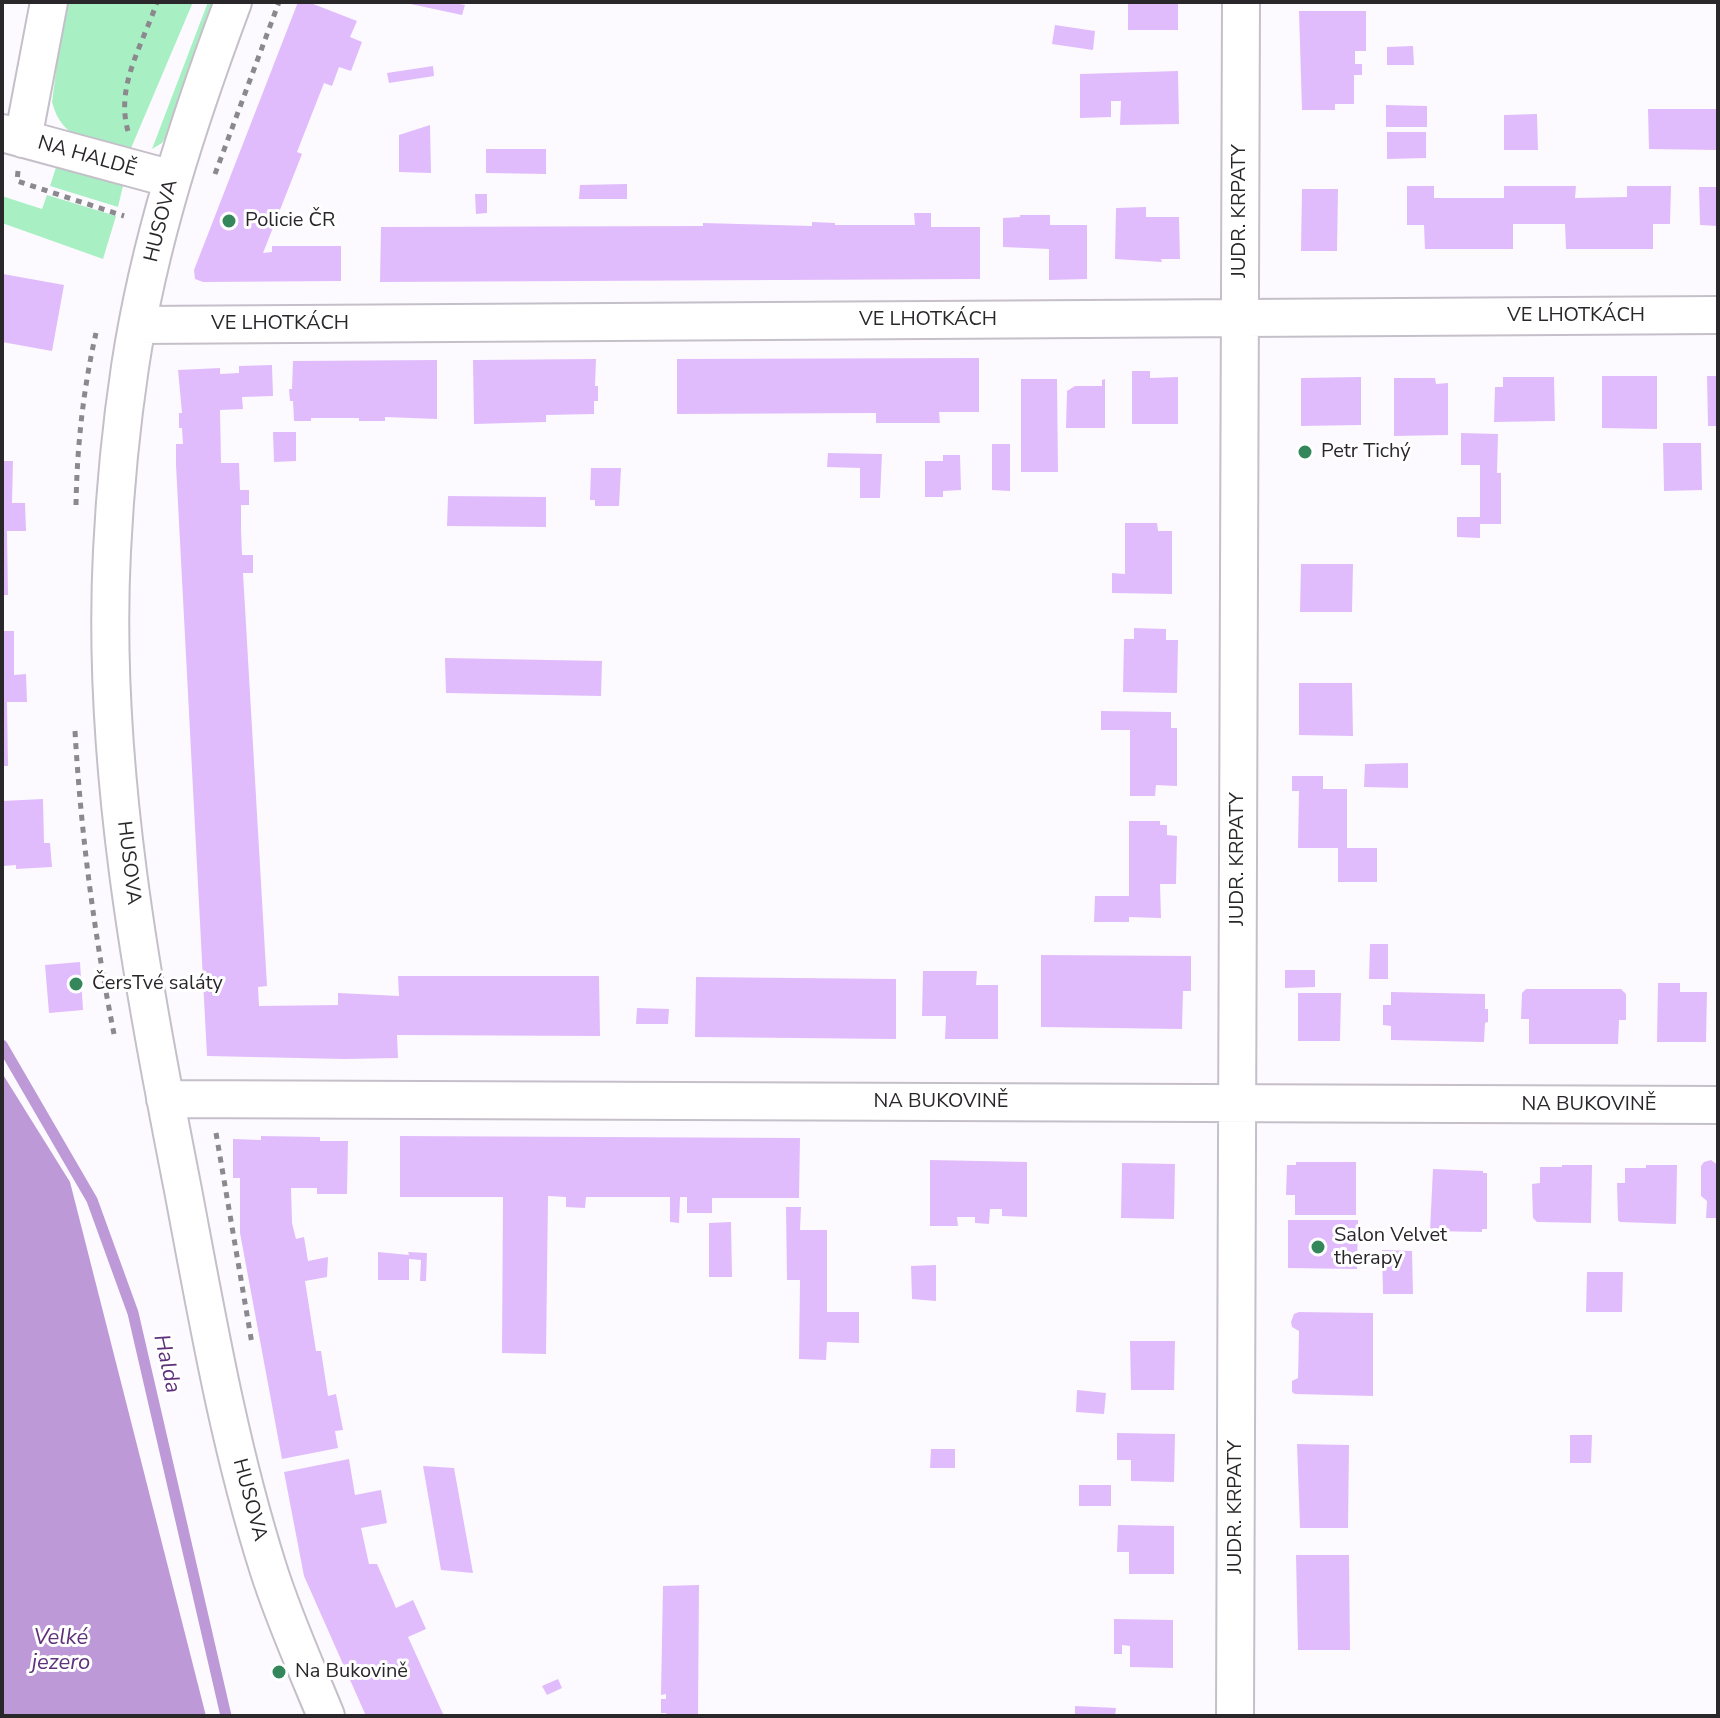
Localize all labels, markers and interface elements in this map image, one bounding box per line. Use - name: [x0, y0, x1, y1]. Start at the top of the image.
- street label: NA HALDĚ: [35, 131, 139, 183]
- street label: JUDR. KRPATY: [1228, 144, 1252, 278]
- street label: HUSOVA: [140, 177, 184, 265]
- place label: Policie ČR: [245, 209, 335, 233]
- marker: Policie ČR: [220, 212, 238, 230]
- street label: VE LHOTKÁCH: [1507, 304, 1645, 328]
- street label: VE LHOTKÁCH: [859, 308, 997, 332]
- street label: VE LHOTKÁCH: [211, 312, 349, 336]
- place label: Petr Tichý: [1321, 440, 1411, 464]
- marker: Petr Tichý: [1296, 443, 1314, 461]
- street label: JUDR. KRPATY: [1226, 792, 1250, 926]
- street label: HUSOVA: [111, 820, 145, 906]
- place label: ČersTvé saláty: [92, 972, 223, 996]
- marker: ČersTvé saláty: [67, 975, 85, 993]
- street label: NA BUKOVINĚ: [874, 1090, 1008, 1114]
- street label: NA BUKOVINĚ: [1522, 1093, 1656, 1117]
- place label: Salon Velvet therapy: [1334, 1224, 1447, 1271]
- marker: Salon Velvet therapy: [1309, 1238, 1327, 1256]
- water label: Halda: [146, 1332, 186, 1396]
- street label: JUDR. KRPATY: [1224, 1440, 1248, 1574]
- street label: HUSOVA: [226, 1456, 272, 1544]
- water label: Velké jezero: [32, 1626, 90, 1678]
- place label: Na Bukovině: [295, 1660, 408, 1684]
- marker: Na Bukovině: [270, 1663, 288, 1681]

